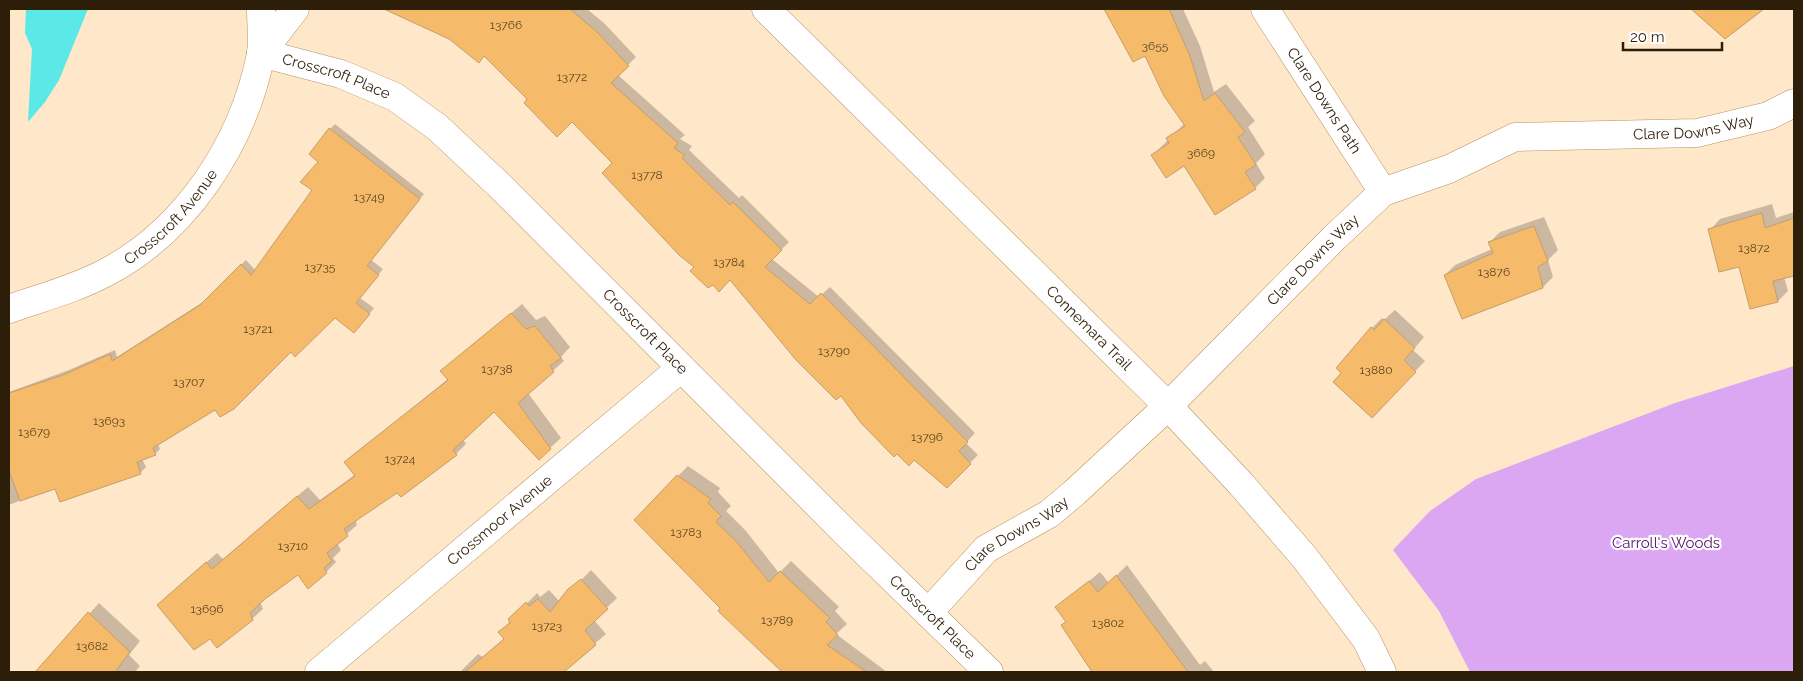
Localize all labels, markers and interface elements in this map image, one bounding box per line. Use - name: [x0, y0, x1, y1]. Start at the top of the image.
- house number: 13766: [490, 18, 522, 32]
- scale bar: [1623, 20, 1722, 52]
- text: 20 m: [1630, 28, 1665, 46]
- house number: 3655: [1142, 39, 1169, 53]
- street label: Clare Downs Path: [1283, 44, 1365, 157]
- street label: Crosscroft Place: [280, 50, 393, 103]
- house number: 13772: [557, 70, 587, 84]
- street label: Clare Downs Way: [1633, 111, 1756, 143]
- house number: 3669: [1187, 146, 1215, 160]
- street label: Crosscroft Avenue: [121, 166, 221, 268]
- house number: 13778: [631, 168, 663, 182]
- house number: 13749: [354, 190, 384, 204]
- street label: Clare Downs Way: [1263, 210, 1363, 309]
- house number: 13872: [1738, 241, 1770, 255]
- house number: 13784: [713, 255, 745, 269]
- house number: 13735: [305, 260, 336, 274]
- house number: 13876: [1478, 265, 1510, 279]
- street label: Connemara Trail: [1043, 282, 1136, 375]
- street label: Crosscroft Place: [599, 285, 692, 378]
- house number: 13721: [243, 322, 273, 336]
- house number: 13790: [818, 344, 850, 358]
- house number: 13738: [481, 362, 513, 376]
- house number: 13880: [1359, 363, 1393, 377]
- house number: 13707: [173, 375, 205, 389]
- house number: 13693: [93, 414, 125, 428]
- house number: 13679: [18, 425, 50, 439]
- house number: 13796: [911, 430, 943, 444]
- house number: 13724: [385, 452, 416, 466]
- street label: Crossmoor Avenue: [444, 471, 556, 569]
- street label: Clare Downs Way: [961, 493, 1072, 575]
- house number: 13783: [670, 525, 702, 539]
- park label: Carroll's Woods: [1612, 534, 1720, 552]
- house number: 13710: [278, 539, 308, 553]
- street label: Crosscroft Place: [886, 571, 980, 663]
- house number: 13696: [190, 602, 224, 616]
- house number: 13789: [761, 613, 793, 627]
- house number: 13802: [1092, 616, 1124, 630]
- house number: 13723: [532, 619, 562, 633]
- house number: 13682: [76, 639, 108, 653]

